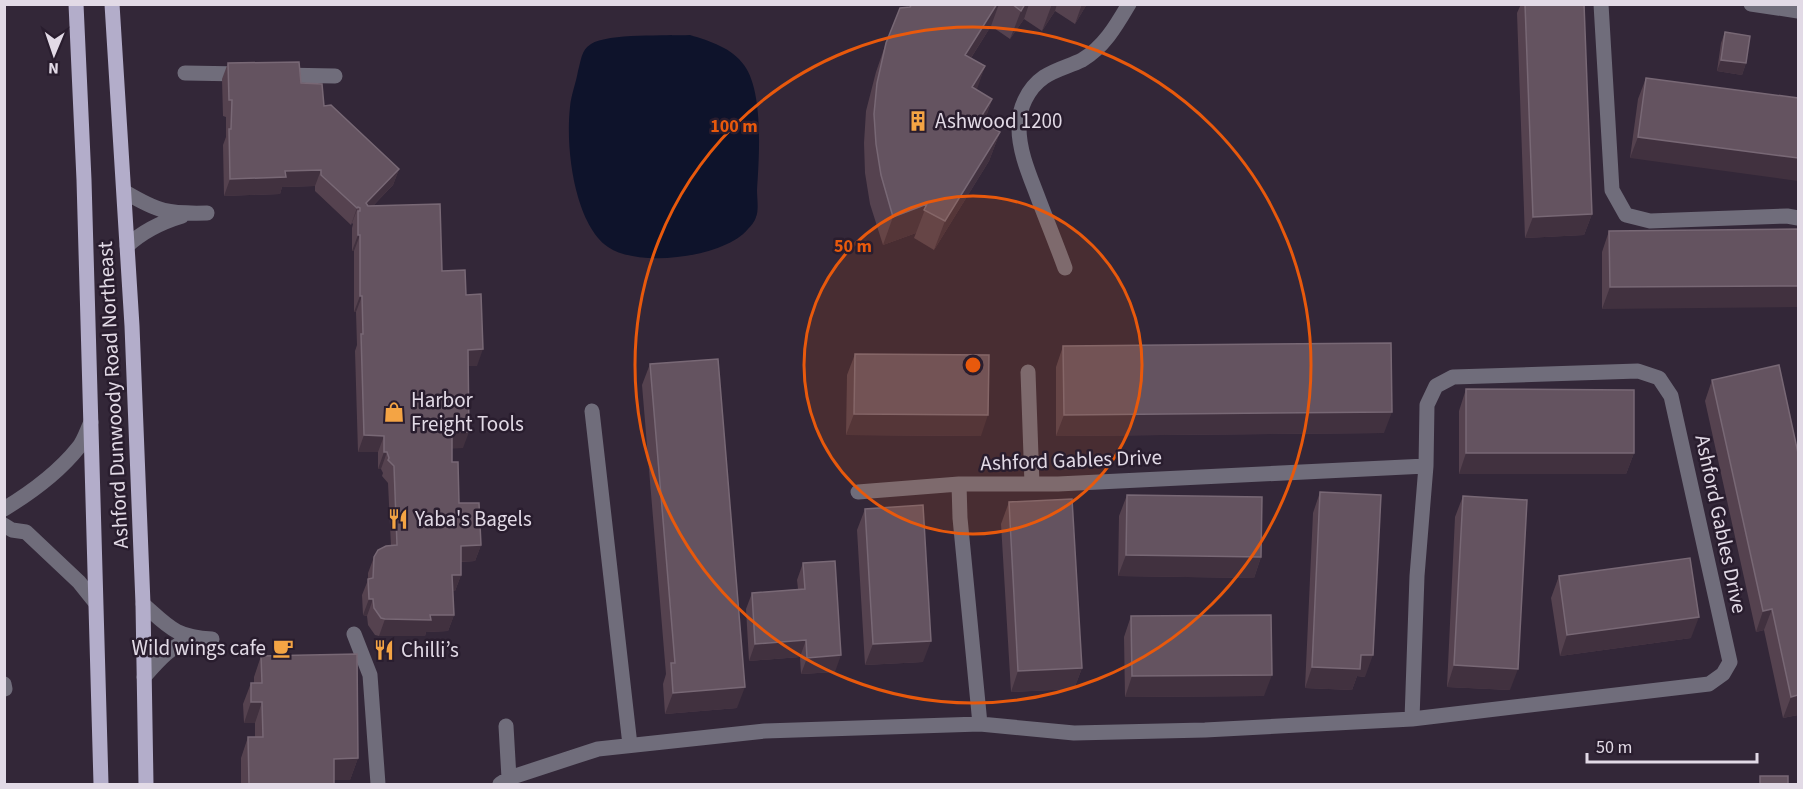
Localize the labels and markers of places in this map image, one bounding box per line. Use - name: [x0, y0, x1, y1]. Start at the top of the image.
- place label: Ashwood 1200: [935, 106, 1063, 136]
- building icon: Ashwood 1200: [906, 109, 930, 133]
- centre of rings: [963, 355, 983, 375]
- place label: Harbor Freight Tools: [411, 385, 524, 439]
- shop icon: Harbor Freight Tools: [382, 400, 406, 424]
- place label: Yaba's Bagels: [414, 504, 532, 534]
- restaurant icon: Yaba's Bagels: [386, 507, 410, 531]
- place label: Wild wings cafe: [131, 633, 266, 663]
- place label: Chilli’s: [401, 635, 459, 665]
- cafe icon: Wild wings cafe: [271, 636, 295, 660]
- restaurant icon: Chilli’s: [372, 638, 396, 662]

